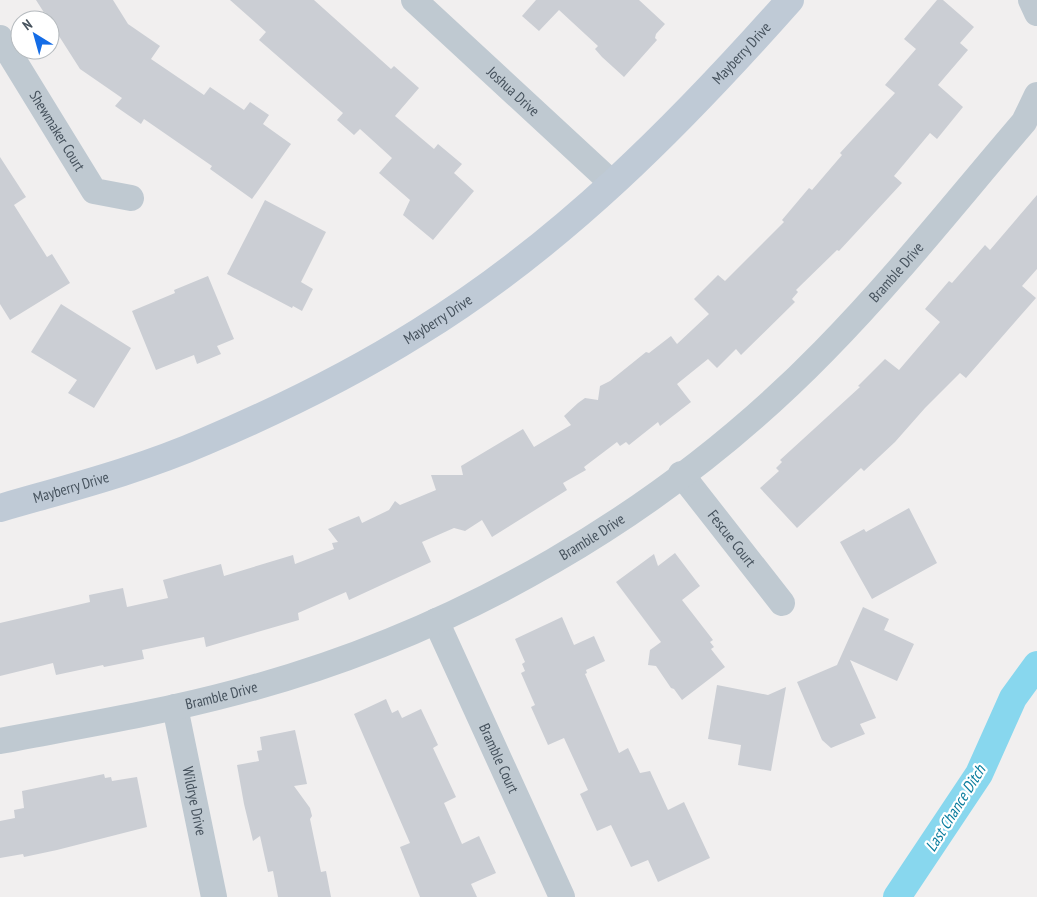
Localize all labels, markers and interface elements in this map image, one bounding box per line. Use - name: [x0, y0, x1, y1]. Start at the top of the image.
- north arrow: [10, 10, 60, 60]
- text: N: [19, 15, 36, 34]
- street label: Mayberry Drive: [708, 18, 775, 88]
- street label: Joshua Drive: [482, 62, 544, 120]
- street label: Shewmaker Court: [26, 87, 89, 174]
- street label: Bramble Drive: [865, 238, 927, 306]
- street label: Mayberry Drive: [400, 290, 476, 348]
- street label: Mayberry Drive: [31, 467, 111, 507]
- street label: Fescue Court: [704, 506, 760, 570]
- street label: Bramble Drive: [556, 509, 628, 564]
- street label: Bramble Drive: [183, 677, 259, 713]
- street label: Bramble Court: [475, 720, 523, 796]
- water label: Last Chance Ditch: [921, 760, 990, 855]
- street label: Wildrye Drive: [178, 765, 211, 837]

